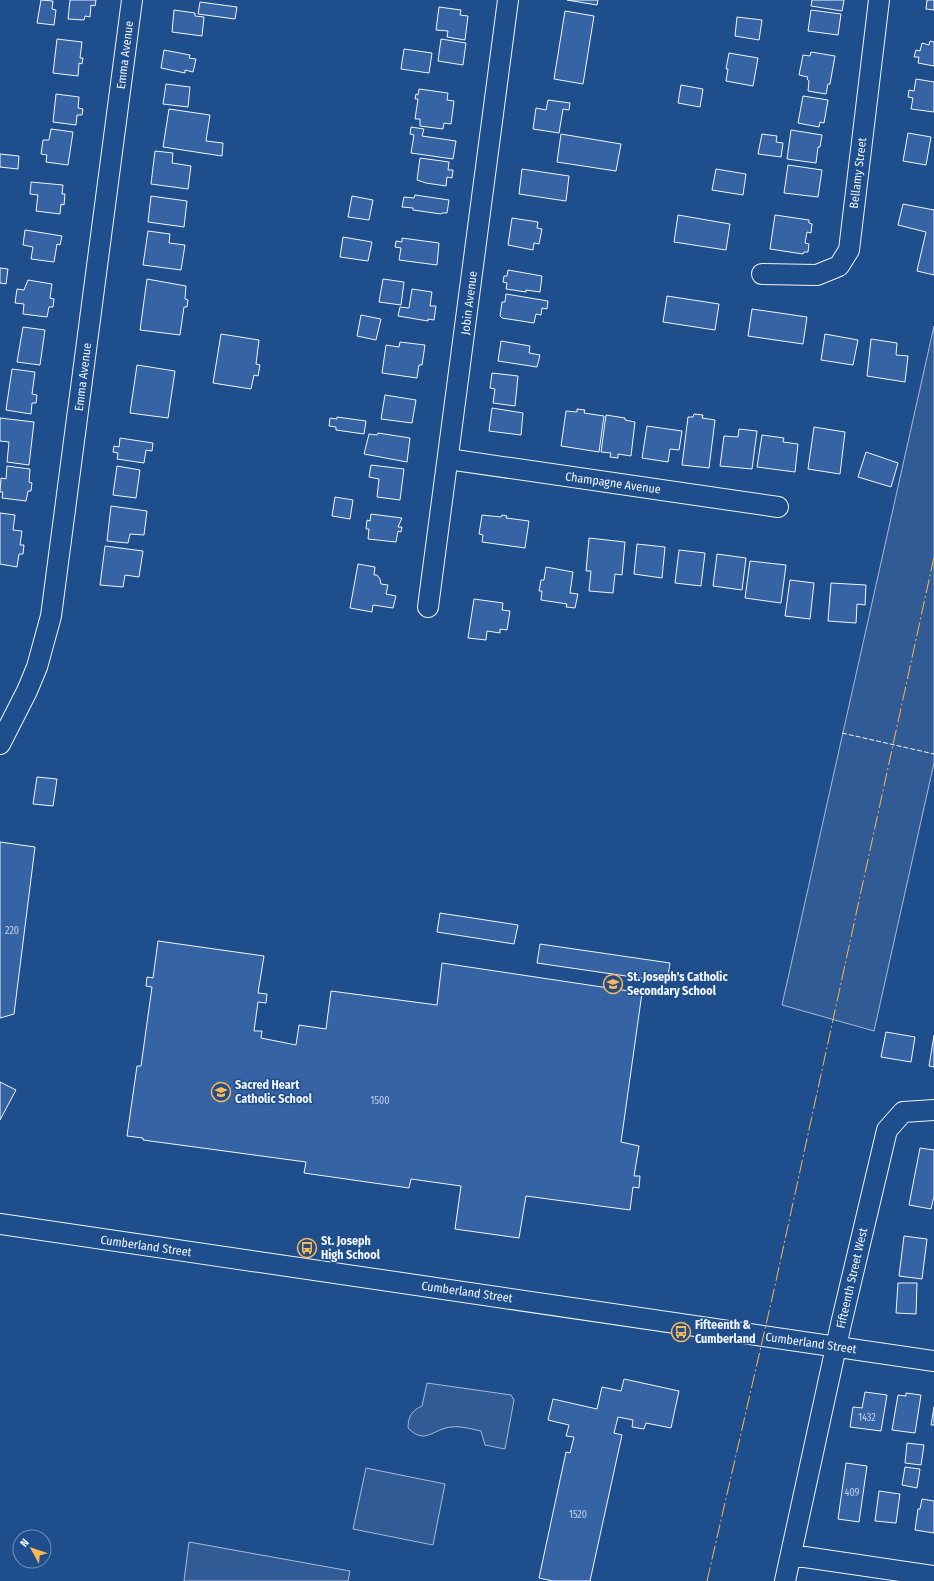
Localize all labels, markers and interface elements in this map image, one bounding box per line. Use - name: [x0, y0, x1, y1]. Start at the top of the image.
- street label: Emma Avenue: [114, 20, 136, 90]
- street label: Bellamy Street: [847, 137, 869, 209]
- street label: Jobin Avenue: [458, 270, 480, 336]
- street label: Emma Avenue: [72, 342, 94, 412]
- street label: Champagne Avenue: [564, 469, 662, 497]
- house number: 220: [5, 925, 19, 937]
- place label: St. Joseph's Catholic Secondary School: [627, 970, 728, 998]
- school or university icon: St. Joseph's Catholic Secondary School: [602, 973, 624, 995]
- place label: Sacred Heart Catholic School: [235, 1078, 313, 1106]
- school or university icon: Sacred Heart Catholic School: [210, 1081, 232, 1103]
- house number: 1500: [371, 1095, 389, 1107]
- street label: Fifteenth Street West: [834, 1226, 870, 1330]
- street label: Cumberland Street: [99, 1233, 193, 1259]
- place label: St. Joseph High School: [321, 1234, 381, 1262]
- bus stop icon: St. Joseph High School: [296, 1237, 318, 1259]
- street label: Cumberland Street: [420, 1279, 514, 1305]
- place label: Fifteenth & Cumberland: [695, 1318, 755, 1346]
- bus stop icon: Fifteenth & Cumberland: [670, 1321, 692, 1343]
- street label: Cumberland Street: [764, 1330, 858, 1356]
- house number: 1432: [858, 1412, 876, 1424]
- house number: 409: [845, 1487, 860, 1499]
- house number: 1520: [569, 1509, 587, 1521]
- north arrow: [12, 1529, 52, 1569]
- text: N: [18, 1536, 32, 1550]

